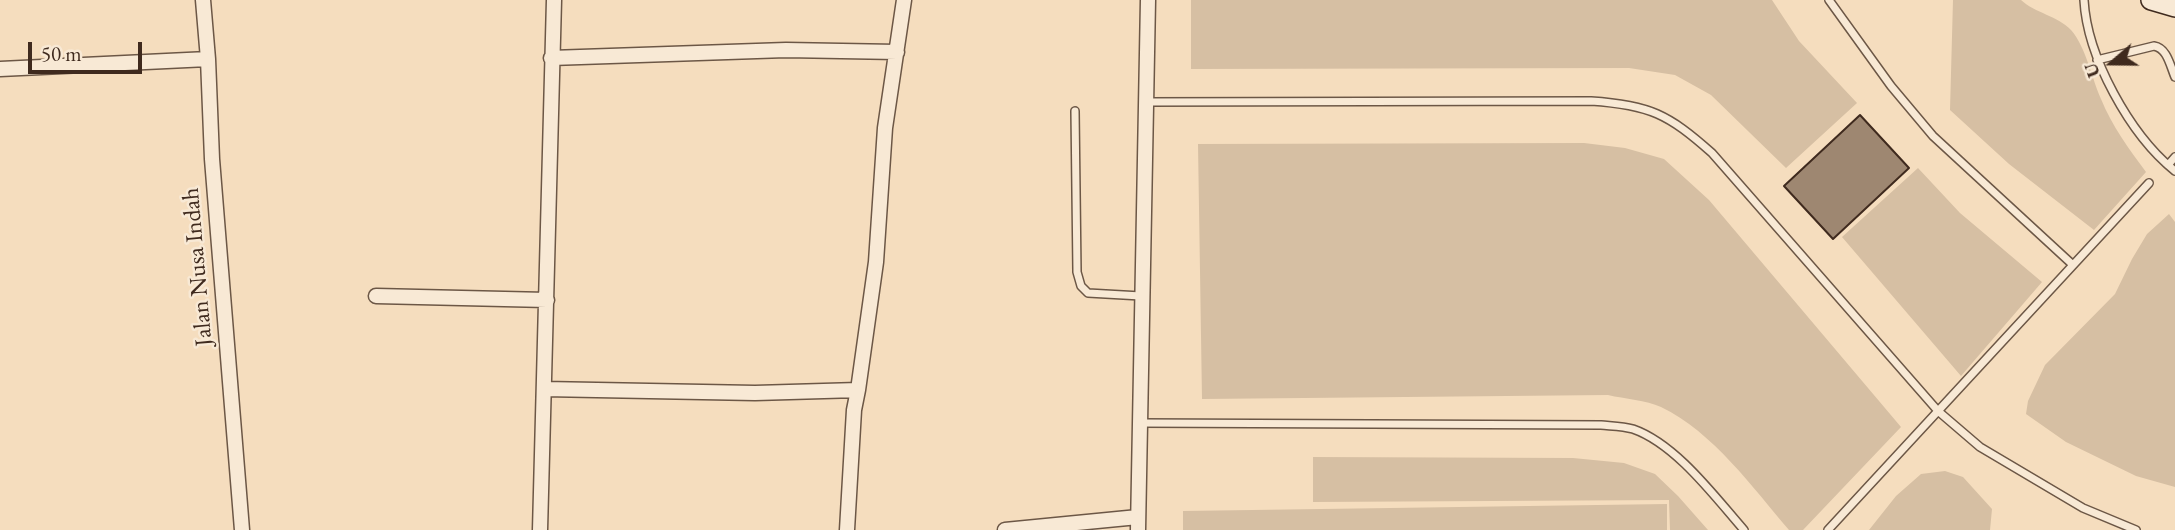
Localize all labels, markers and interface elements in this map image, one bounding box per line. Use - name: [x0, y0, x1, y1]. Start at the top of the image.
- scale bar: [32, 28, 145, 72]
- north arrow: [2077, 28, 2147, 98]
- text: 50 m: [41, 40, 82, 67]
- text: U: [2078, 59, 2106, 81]
- street label: Jalan Nusa Indah: [177, 186, 219, 348]

